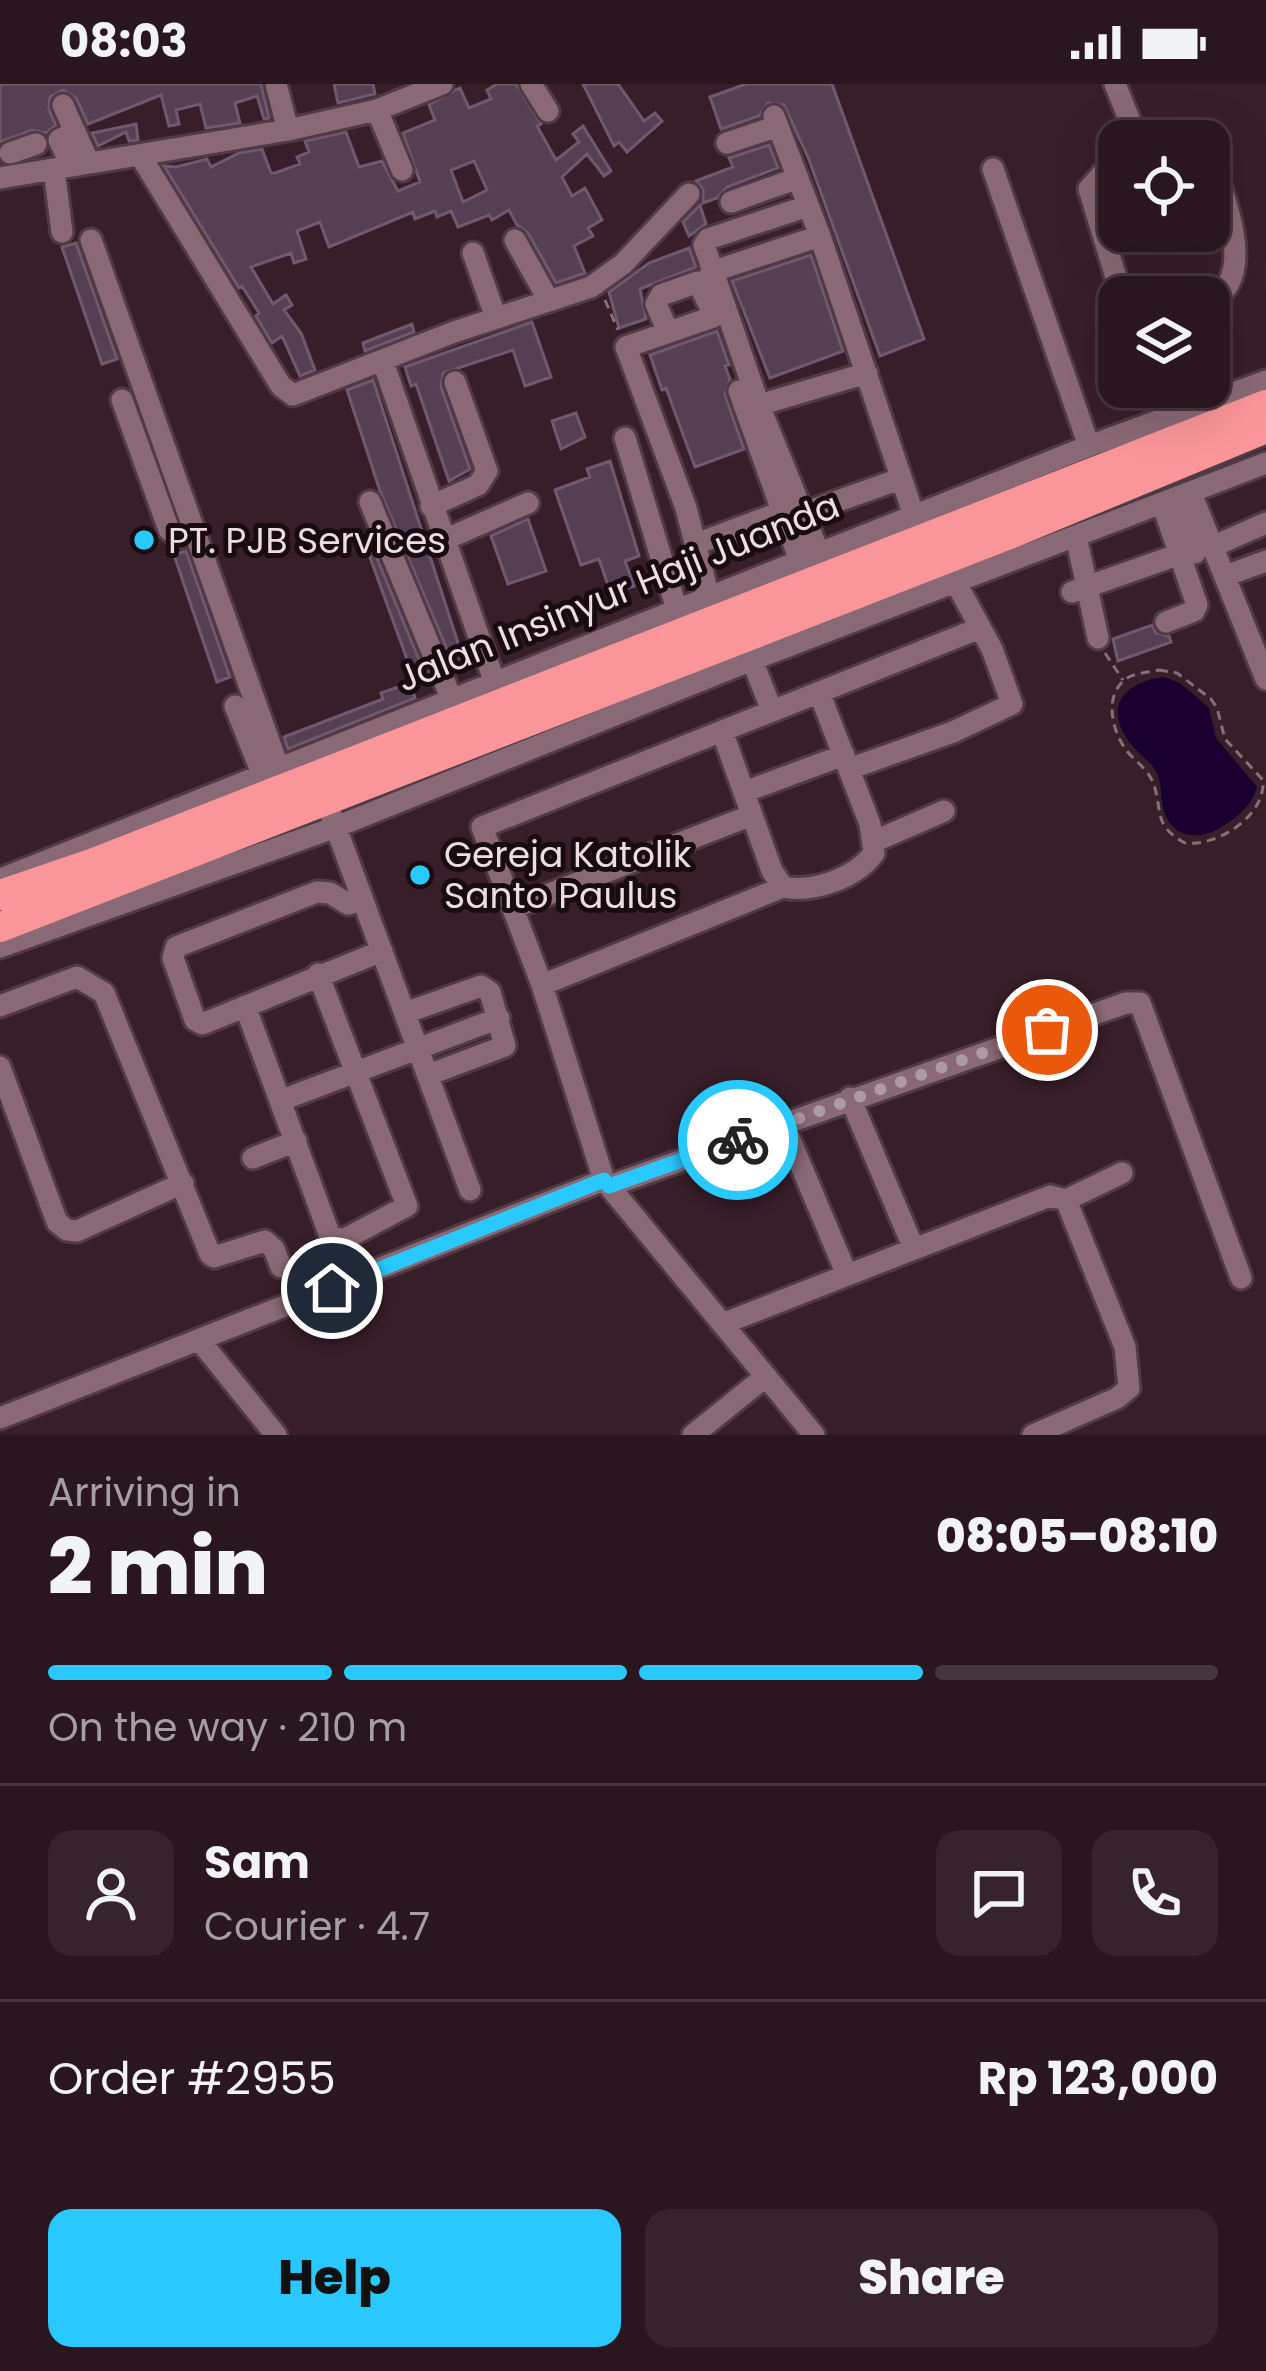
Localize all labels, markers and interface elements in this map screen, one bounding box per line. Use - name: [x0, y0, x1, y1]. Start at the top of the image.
- text: 08:03: [60, 10, 188, 73]
- map controls: [1098, 120, 1230, 408]
- button: locate: [1098, 120, 1230, 252]
- button: layers: [1098, 276, 1230, 408]
- street label: Jalan Insinyur Haji Juanda: [389, 480, 847, 704]
- place label: PT. PJB Services: [168, 515, 446, 566]
- marker: PT. PJB Services: [131, 527, 157, 553]
- place label: Gereja Katolik Santo Paulus: [444, 829, 692, 921]
- marker: Gereja Katolik Santo Paulus: [407, 862, 433, 888]
- pin: [996, 979, 1098, 1081]
- icon: bag: [1014, 997, 1080, 1063]
- courier: [678, 1080, 798, 1200]
- icon: bike: [705, 1107, 771, 1173]
- pin: [281, 1237, 383, 1339]
- icon: home: [299, 1255, 365, 1321]
- text: Arriving in: [48, 1465, 241, 1520]
- text: 08:05–08:10: [936, 1505, 1218, 1568]
- text: 2 min: [48, 1512, 268, 1621]
- text: On the way · 210 m: [48, 1700, 407, 1755]
- button: person: [48, 1830, 174, 1956]
- button: chat: [936, 1830, 1062, 1956]
- button: phone: [1092, 1830, 1218, 1956]
- text: Sam: [204, 1831, 310, 1894]
- text: Courier · 4.7: [204, 1899, 430, 1954]
- text: Order #2955: [48, 2047, 336, 2110]
- text: Rp 123,000: [978, 2047, 1218, 2110]
- button: Help: [48, 2209, 621, 2347]
- button: Share: [645, 2209, 1218, 2347]

